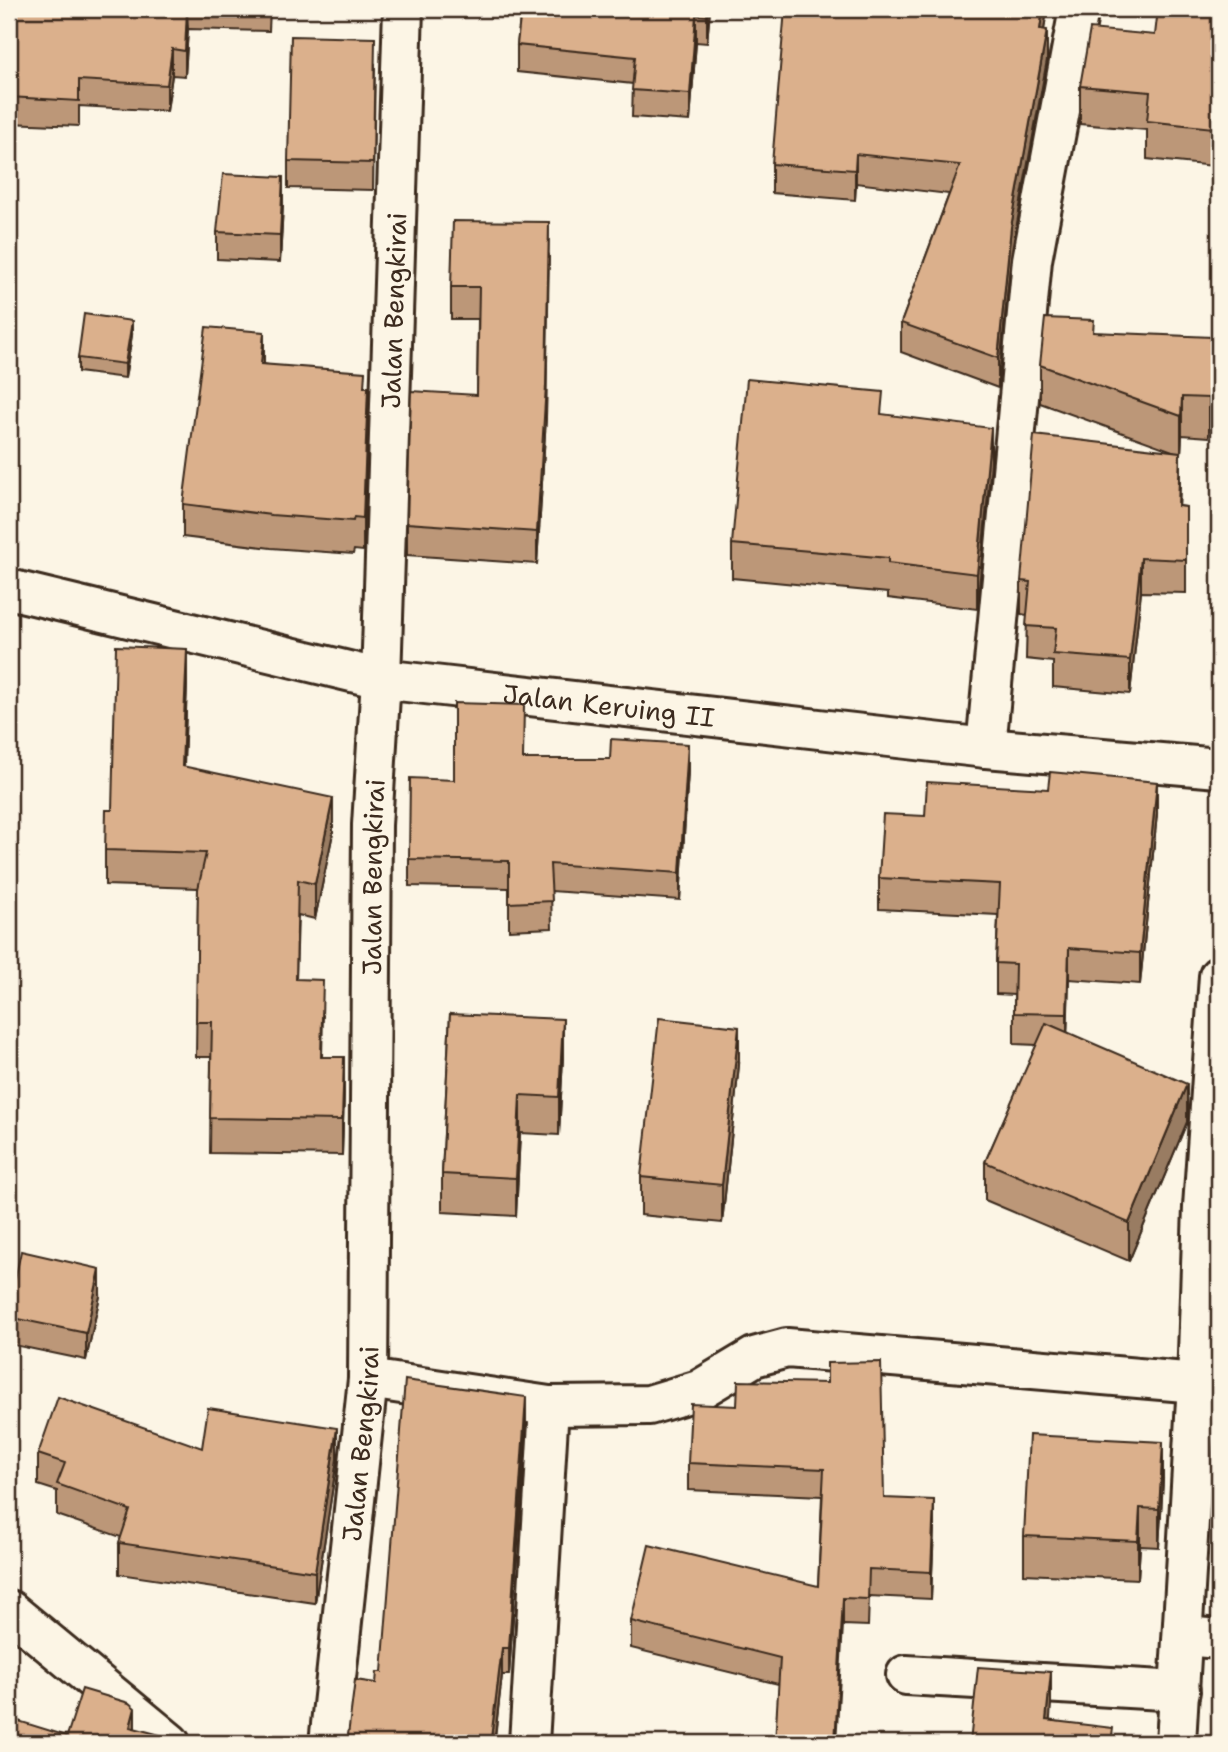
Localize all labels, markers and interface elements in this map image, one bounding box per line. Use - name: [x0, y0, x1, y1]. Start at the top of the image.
- street label: Jalan Bengkirai: [372, 212, 414, 409]
- street label: Jalan Keruing II: [501, 676, 717, 734]
- street label: Jalan Bengkirai: [353, 778, 392, 976]
- street label: Jalan Bengkirai: [333, 1346, 386, 1543]

